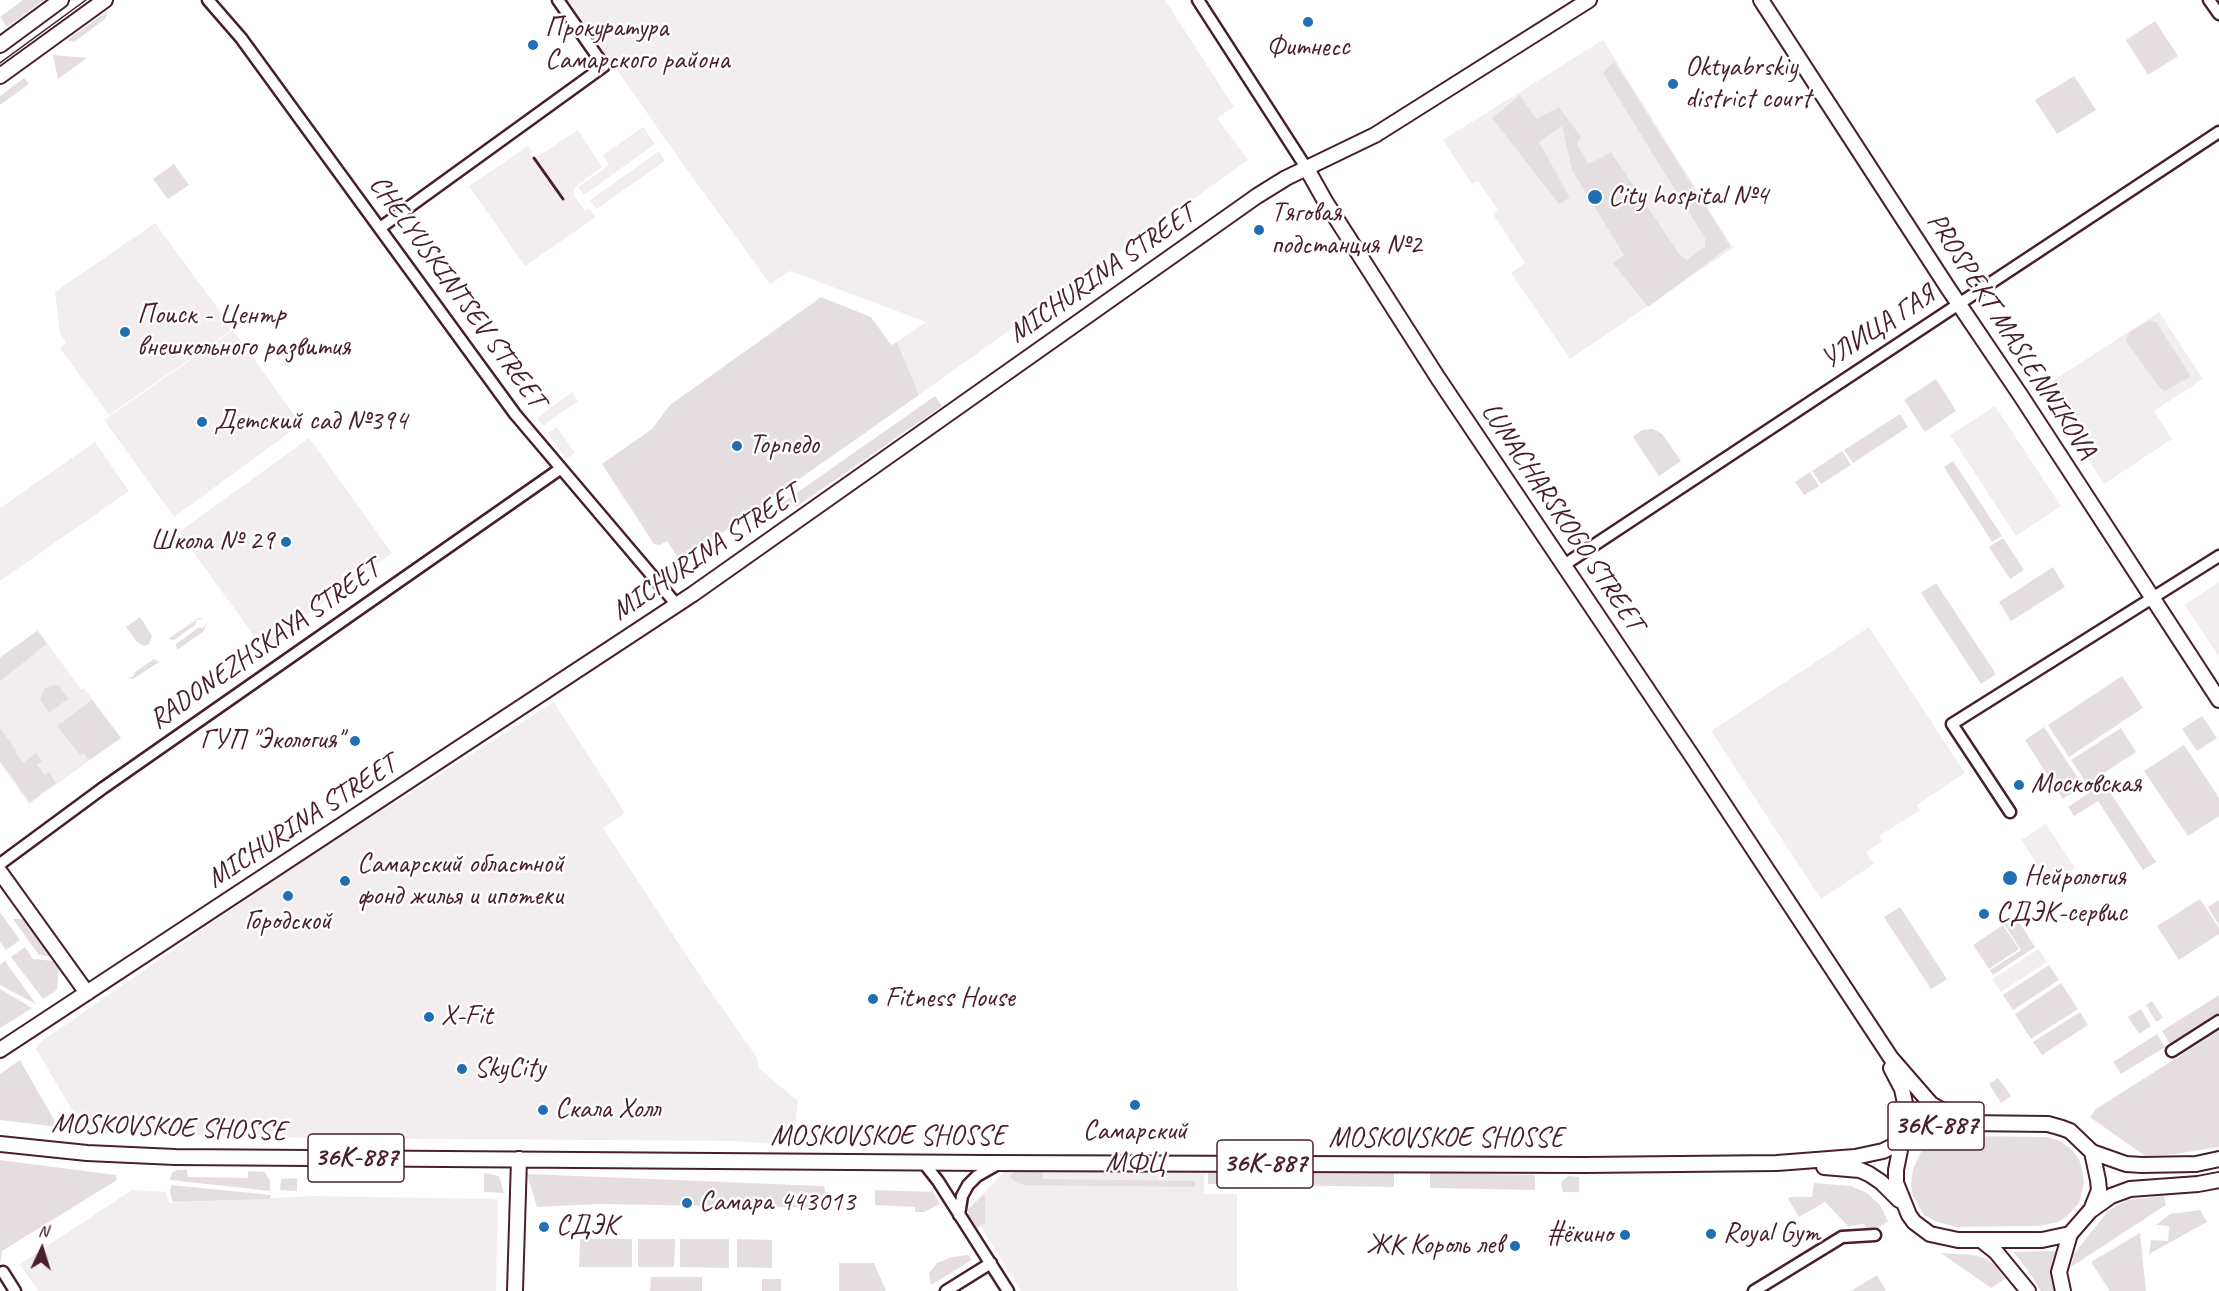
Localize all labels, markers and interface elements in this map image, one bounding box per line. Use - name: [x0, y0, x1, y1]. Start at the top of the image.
- place label: Прокуратура Самарского района: [545, 12, 729, 78]
- marker: Фитнесс: [1301, 15, 1315, 29]
- place label: Фитнесс: [1266, 31, 1350, 65]
- marker: Прокуратура Самарского района: [526, 38, 540, 52]
- place label: Oktyabrskiy district court: [1685, 51, 1811, 117]
- marker: Oktyabrskiy district court: [1666, 77, 1680, 91]
- street label: CHELYUSKINTSEV STREET: [361, 169, 553, 415]
- place label: City hospital №4: [1608, 180, 1768, 214]
- marker: City hospital №4: [1586, 188, 1604, 206]
- street label: MICHURINA STREET: [1002, 197, 1202, 351]
- place label: Тяговая подстанция №2: [1271, 197, 1422, 263]
- street label: PROSPEKT MASLENNIKOVA: [1919, 207, 2103, 465]
- marker: Тяговая подстанция №2: [1252, 223, 1266, 237]
- street label: УЛИЦА ГАЯ: [1815, 279, 1941, 377]
- place label: Поиск - Центр внешкольного развития: [137, 299, 350, 365]
- marker: Поиск - Центр внешкольного развития: [118, 325, 132, 339]
- street label: LUNACHARSKOGO STREET: [1473, 396, 1651, 638]
- place label: Детский сад №394: [214, 405, 407, 439]
- marker: Детский сад №394: [195, 415, 209, 429]
- place label: Торпедо: [749, 429, 819, 463]
- marker: Торпедо: [730, 439, 744, 453]
- street label: MICHURINA STREET: [606, 478, 806, 628]
- place label: Школа № 29: [150, 525, 274, 559]
- marker: Школа № 29: [279, 535, 293, 549]
- street label: RADONEZHSKAYA STREET: [143, 553, 387, 737]
- place label: ГУП "Экология": [200, 724, 343, 758]
- marker: ГУП "Экология": [348, 734, 362, 748]
- street label: MICHURINA STREET: [201, 748, 403, 896]
- place label: Московская: [2031, 768, 2141, 802]
- marker: Московская: [2012, 778, 2026, 792]
- place label: Самарский областной фонд жилья и ипотеки: [357, 848, 564, 914]
- place label: Нейрология: [2024, 861, 2126, 895]
- marker: Нейрология: [2001, 869, 2019, 887]
- marker: Самарский областной фонд жилья и ипотеки: [338, 874, 352, 888]
- marker: Городской: [281, 889, 295, 903]
- place label: СДЭК-сервис: [1996, 897, 2127, 931]
- place label: Городской: [245, 905, 331, 939]
- marker: СДЭК-сервис: [1977, 907, 1991, 921]
- place label: Fitness House: [885, 982, 1015, 1016]
- marker: Fitness House: [866, 992, 880, 1006]
- place label: X-Fit: [441, 1000, 492, 1034]
- marker: X-Fit: [422, 1010, 436, 1024]
- place label: SkyCity: [474, 1052, 545, 1086]
- marker: SkyCity: [455, 1062, 469, 1076]
- place label: Скала Холл: [555, 1093, 660, 1127]
- marker: Самарский МФЦ: [1128, 1098, 1142, 1112]
- road number: 36К-887: [1888, 1102, 1984, 1150]
- marker: Скала Холл: [536, 1103, 550, 1117]
- street label: MOSKOVSKOE SHOSSE: [51, 1107, 287, 1149]
- place label: Самарский МФЦ: [1083, 1115, 1187, 1181]
- street label: MOSKOVSKOE SHOSSE: [770, 1120, 1006, 1154]
- street label: MOSKOVSKOE SHOSSE: [1328, 1122, 1564, 1156]
- road number: 36К-887: [308, 1134, 404, 1182]
- road number: 36К-887: [1217, 1140, 1313, 1188]
- place label: Самара 443013: [699, 1186, 855, 1220]
- marker: Самара 443013: [680, 1196, 694, 1210]
- place label: СДЭК: [556, 1210, 617, 1244]
- place label: Royal Gym: [1723, 1217, 1820, 1251]
- place label: #ёкино: [1546, 1218, 1613, 1252]
- north arrow: [12, 1219, 72, 1279]
- marker: СДЭК: [537, 1220, 551, 1234]
- text: N: [38, 1221, 49, 1241]
- marker: Royal Gym: [1704, 1227, 1718, 1241]
- marker: #ёкино: [1618, 1228, 1632, 1242]
- place label: ЖК Король лев: [1366, 1229, 1503, 1263]
- marker: ЖК Король лев: [1508, 1239, 1522, 1253]

